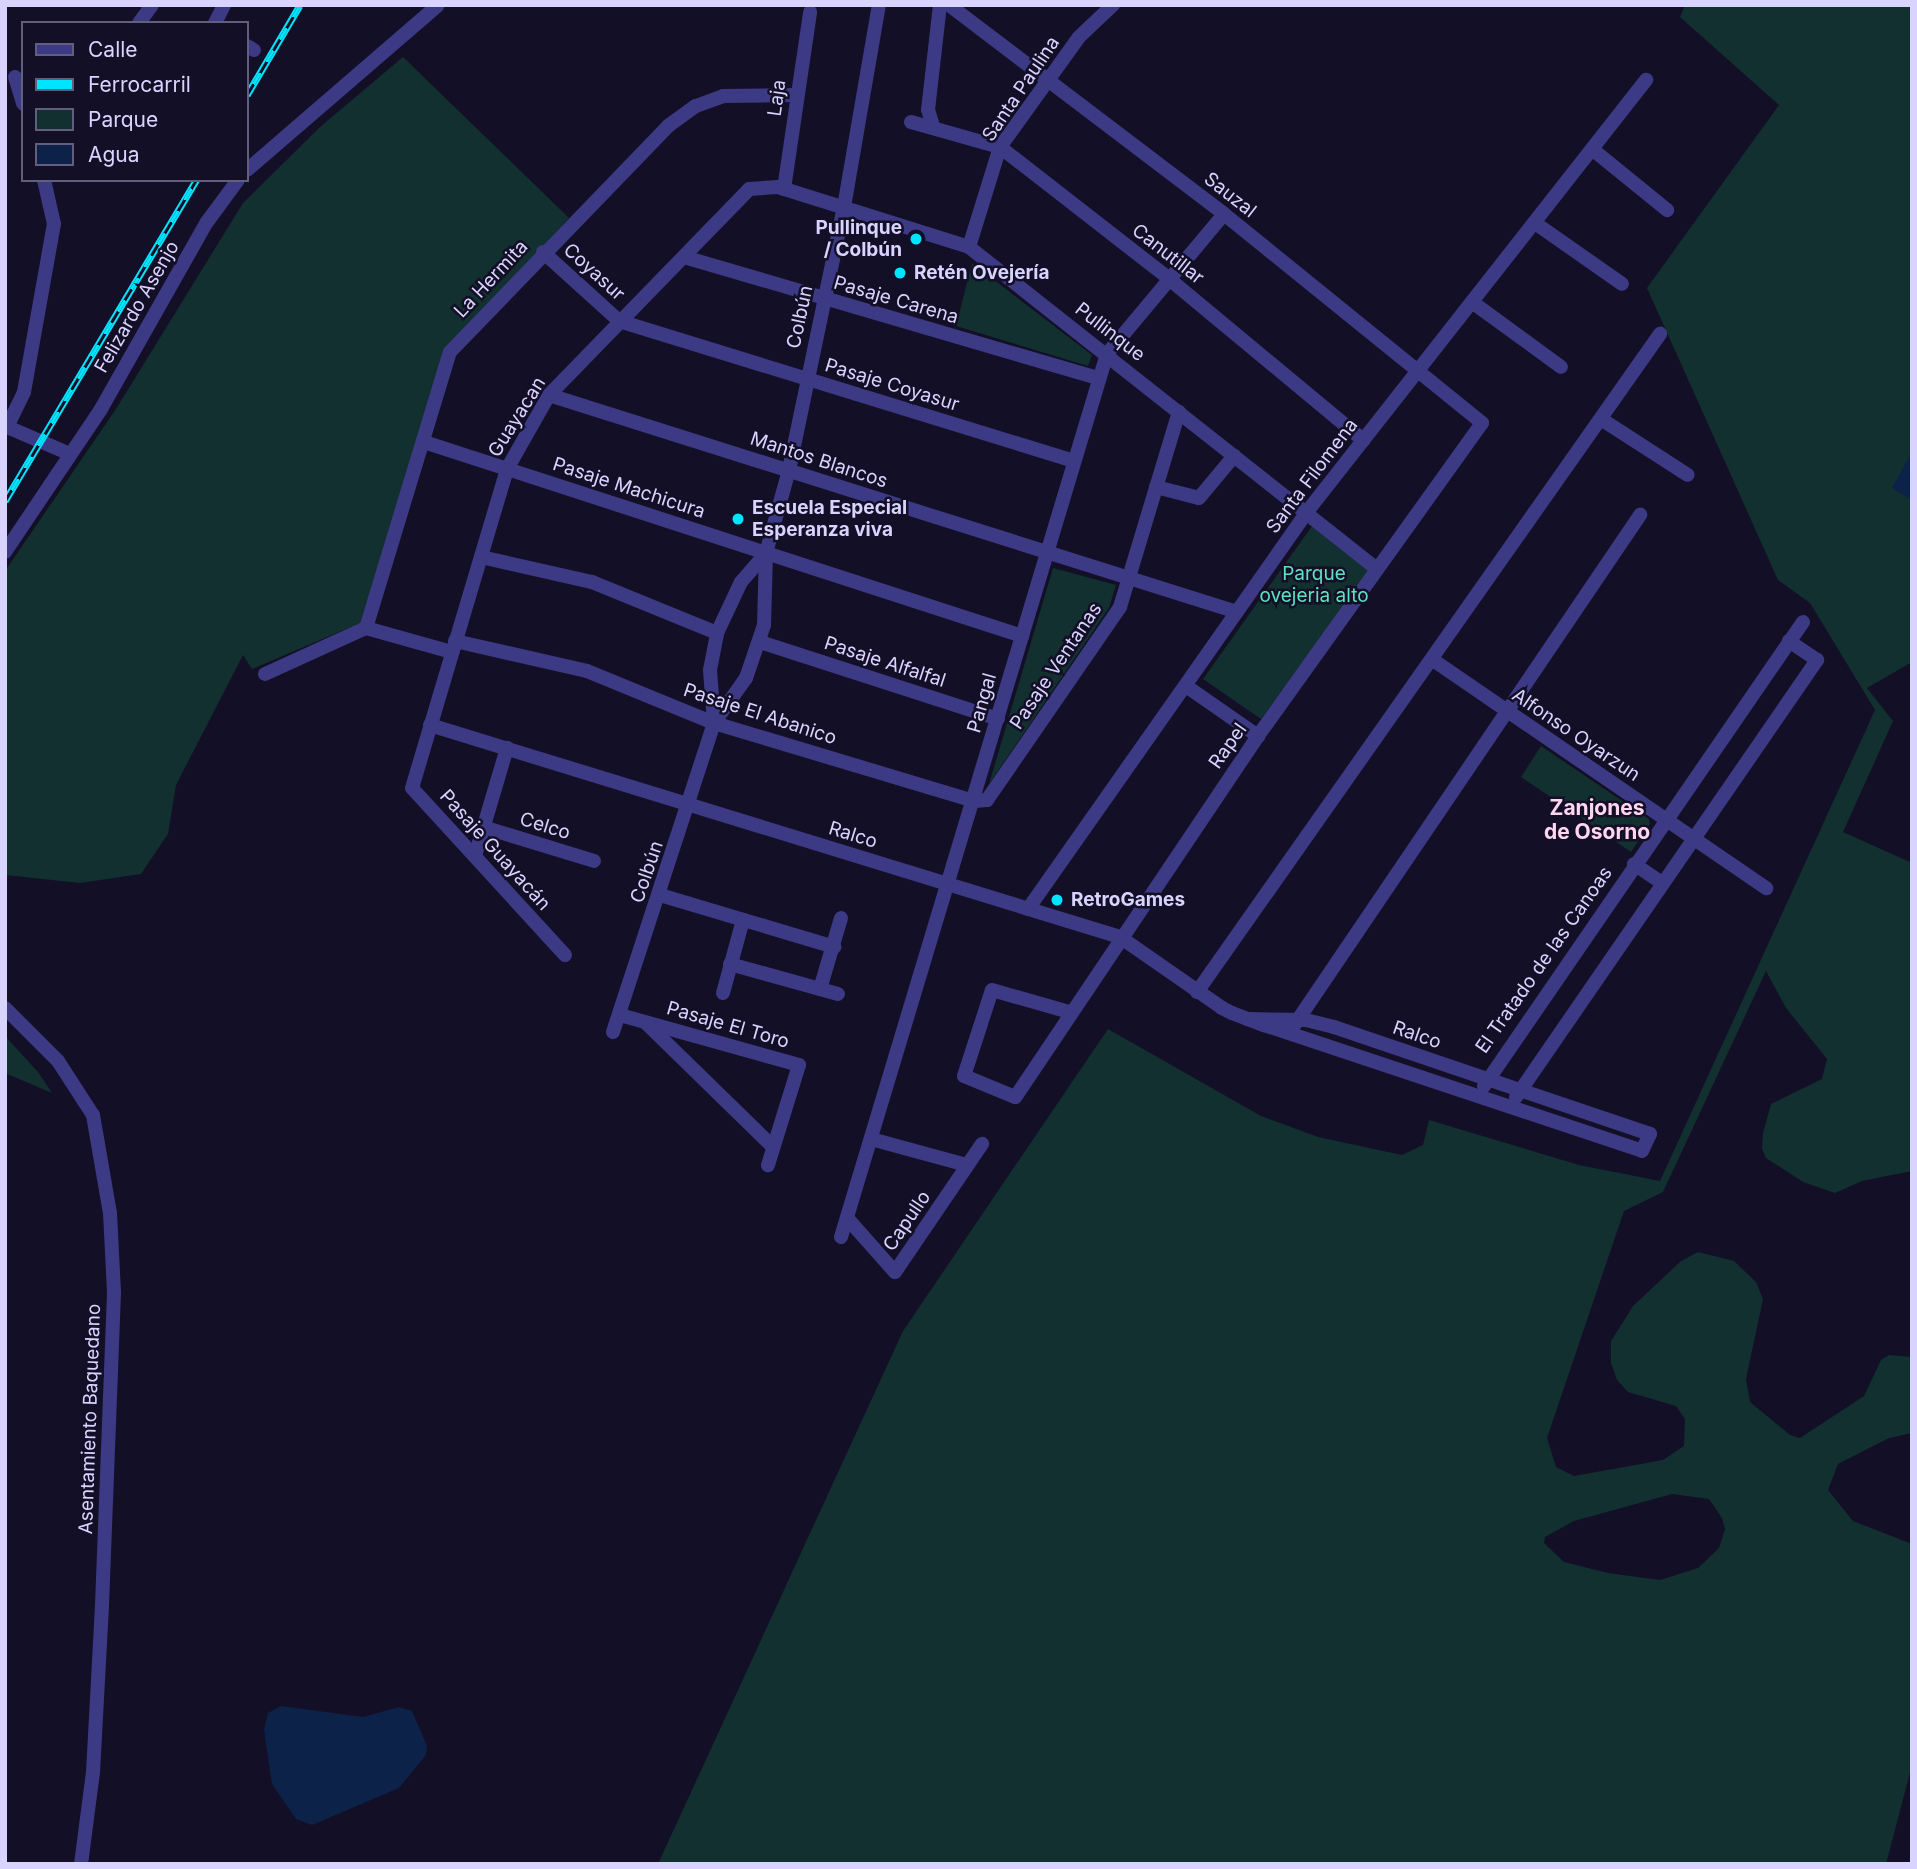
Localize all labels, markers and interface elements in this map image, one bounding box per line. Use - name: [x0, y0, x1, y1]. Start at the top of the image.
- legend: [21, 21, 248, 182]
- street label: Santa Paulina: [978, 32, 1064, 146]
- text: Calle: [88, 37, 138, 62]
- text: Ferrocarril: [88, 72, 191, 97]
- street label: Laja: [763, 78, 791, 118]
- text: Parque: [88, 107, 158, 132]
- text: Agua: [88, 142, 140, 167]
- street label: Sauzal: [1199, 168, 1261, 222]
- place label: Pullinque / Colbún: [815, 217, 902, 261]
- street label: Canutillar: [1128, 219, 1208, 289]
- marker: Pullinque / Colbún: [908, 231, 924, 247]
- street label: La Hermita: [449, 236, 533, 322]
- street label: Felizardo Asenjo: [90, 237, 184, 377]
- street label: Coyasur: [559, 239, 629, 305]
- place label: Retén Ovejería: [914, 262, 1050, 284]
- marker: Retén Ovejería: [892, 265, 908, 281]
- street label: Pasaje Carena: [831, 271, 961, 329]
- street label: Colbún: [782, 283, 818, 351]
- street label: Pullinque: [1071, 298, 1149, 366]
- street label: Pasaje Coyasur: [822, 354, 962, 416]
- street label: Guayacan: [483, 373, 551, 461]
- street label: Santa Filomena: [1261, 414, 1363, 538]
- street label: Mantos Blancos: [747, 427, 891, 493]
- street label: Pasaje Machicura: [550, 453, 708, 523]
- place label: Escuela Especial Esperanza viva: [752, 497, 907, 541]
- marker: Escuela Especial Esperanza viva: [730, 511, 746, 527]
- park label: Parque ovejeria alto: [1259, 563, 1369, 607]
- street label: Pasaje Ventanas: [1005, 598, 1107, 734]
- street label: Pasaje Alfalfal: [821, 632, 949, 692]
- street label: Pangal: [963, 671, 1001, 735]
- street label: Pasaje El Abanico: [681, 679, 839, 749]
- street label: Alfonso Oyarzun: [1508, 684, 1644, 786]
- street label: Rapel: [1204, 719, 1252, 773]
- street label: Pasaje Guayacán: [435, 785, 555, 915]
- district label: Zanjones de Osorno: [1544, 795, 1650, 845]
- street label: Celco: [517, 808, 573, 844]
- street label: Ralco: [826, 817, 880, 853]
- street label: Colbún: [626, 838, 668, 906]
- street label: El Tratado de las Canoas: [1471, 862, 1617, 1058]
- place label: RetroGames: [1071, 889, 1185, 911]
- marker: RetroGames: [1049, 892, 1065, 908]
- street label: Pasaje El Toro: [664, 997, 792, 1053]
- street label: Ralco: [1390, 1016, 1444, 1054]
- street label: Capullo: [879, 1186, 935, 1256]
- street label: Asentamiento Baquedano: [75, 1303, 105, 1535]

